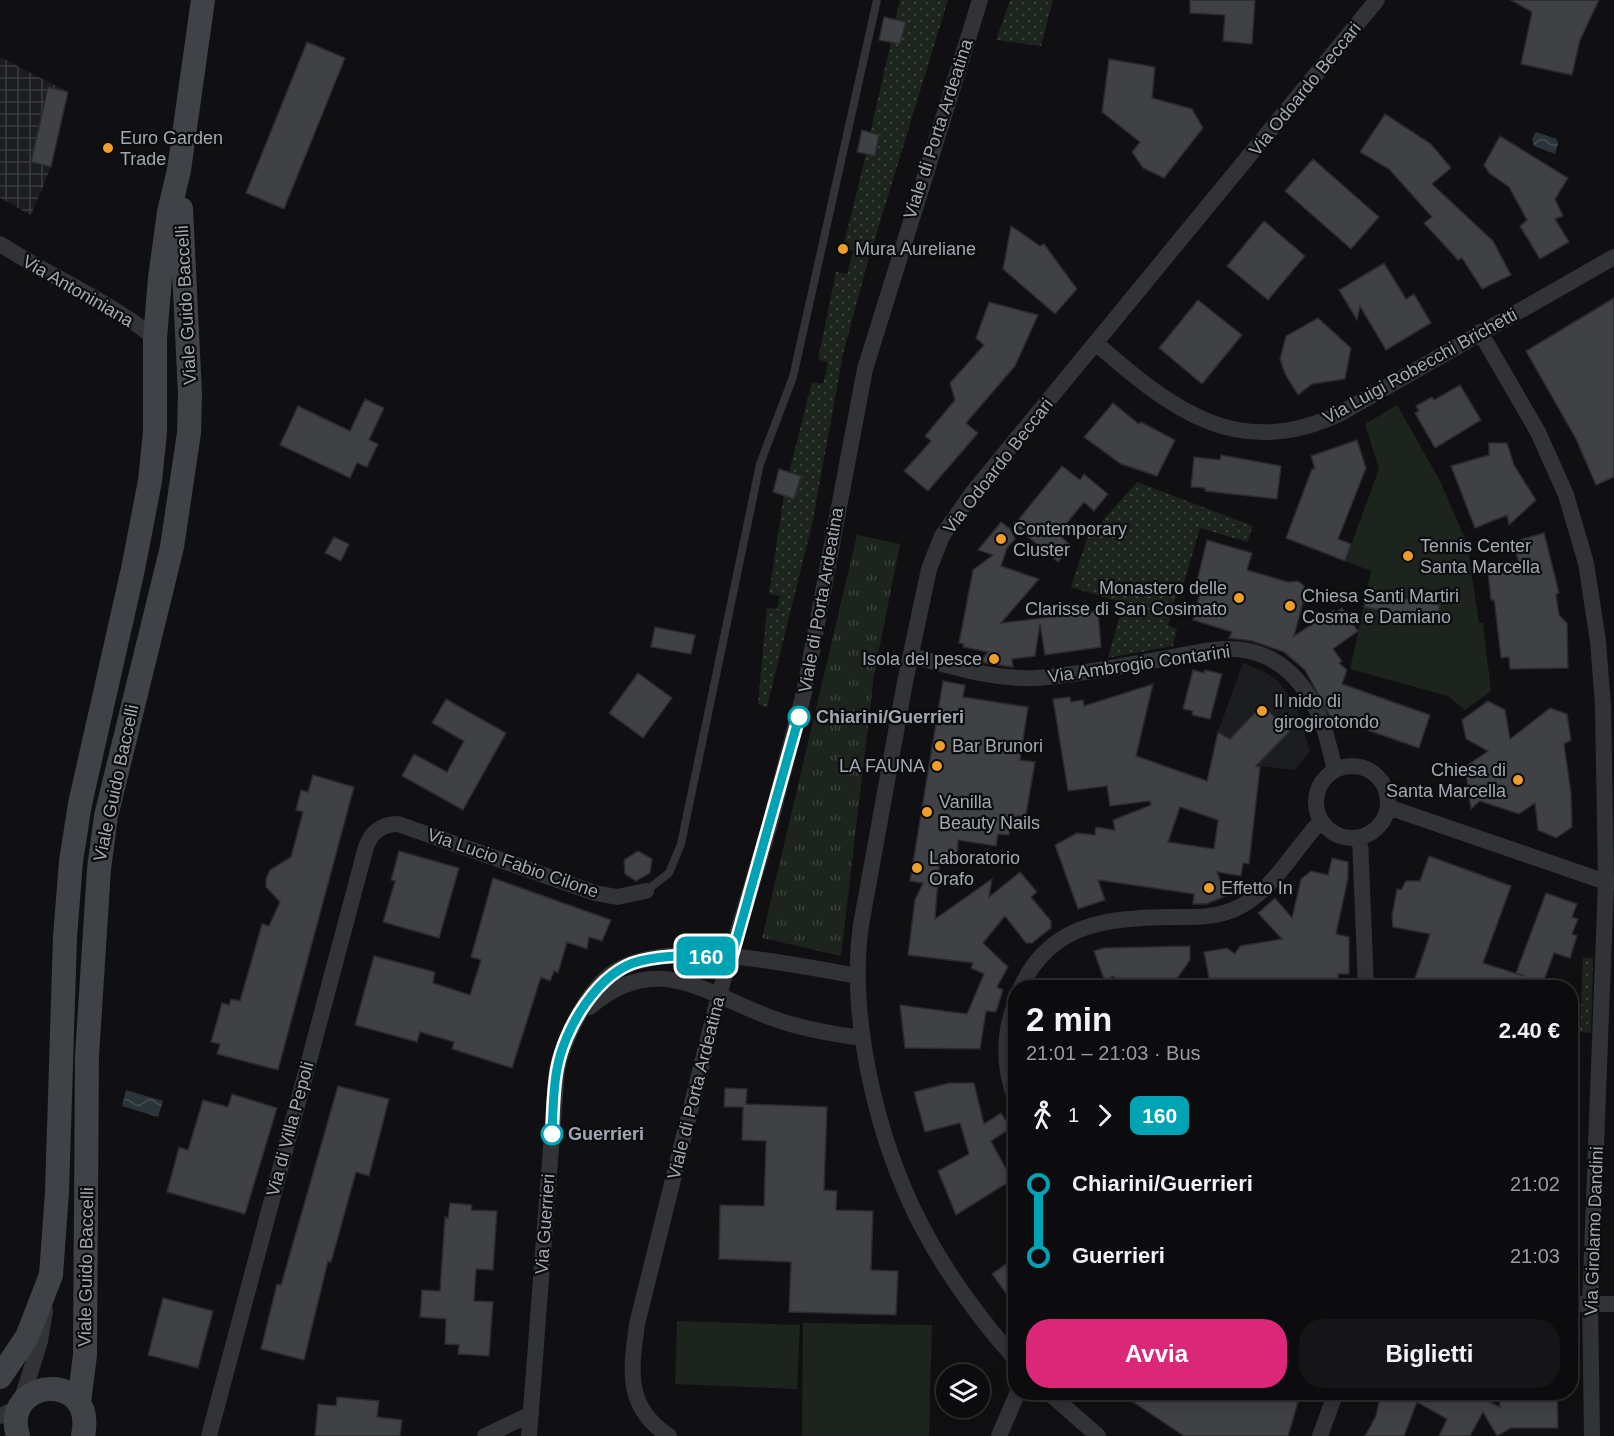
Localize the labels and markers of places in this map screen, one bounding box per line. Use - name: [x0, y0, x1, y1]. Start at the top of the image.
- place label: Euro Garden Trade: [120, 128, 223, 169]
- marker: Euro Garden Trade: [101, 141, 115, 155]
- place label: Mura Aureliane: [855, 239, 976, 259]
- marker: Mura Aureliane: [836, 242, 850, 256]
- place label: Contemporary Cluster: [1013, 519, 1127, 560]
- marker: Contemporary Cluster: [994, 532, 1008, 546]
- place label: Tennis Center Santa Marcella: [1420, 536, 1541, 577]
- marker: Tennis Center Santa Marcella: [1401, 549, 1415, 563]
- place label: Monastero delle Clarisse di San Cosimato: [1025, 578, 1227, 619]
- place label: Chiesa Santi Martiri Cosma e Damiano: [1302, 586, 1459, 627]
- marker: Monastero delle Clarisse di San Cosimato: [1232, 591, 1246, 605]
- marker: Chiesa Santi Martiri Cosma e Damiano: [1283, 599, 1297, 613]
- place label: Isola del pesce: [862, 649, 982, 669]
- marker: Isola del pesce: [987, 652, 1001, 666]
- place label: Il nido di girogirotondo: [1274, 691, 1379, 732]
- marker: Il nido di girogirotondo: [1255, 704, 1269, 718]
- marker: Chiarini/Guerrieri: [788, 706, 810, 728]
- place label: Chiarini/Guerrieri: [816, 707, 964, 727]
- place label: Bar Brunori: [952, 736, 1043, 756]
- marker: Bar Brunori: [933, 739, 947, 753]
- place label: LA FAUNA: [839, 756, 925, 776]
- marker: LA FAUNA: [930, 759, 944, 773]
- place label: Chiesa di Santa Marcella: [1386, 760, 1507, 801]
- marker: Chiesa di Santa Marcella: [1511, 773, 1525, 787]
- place label: Vanilla Beauty Nails: [939, 792, 1040, 833]
- marker: Vanilla Beauty Nails: [920, 805, 934, 819]
- place label: Laboratorio Orafo: [929, 848, 1020, 889]
- marker: Laboratorio Orafo: [910, 861, 924, 875]
- place label: Effetto In: [1221, 878, 1293, 898]
- marker: Effetto In: [1202, 881, 1216, 895]
- marker: Guerrieri: [541, 1123, 563, 1145]
- place label: Guerrieri: [568, 1124, 644, 1144]

